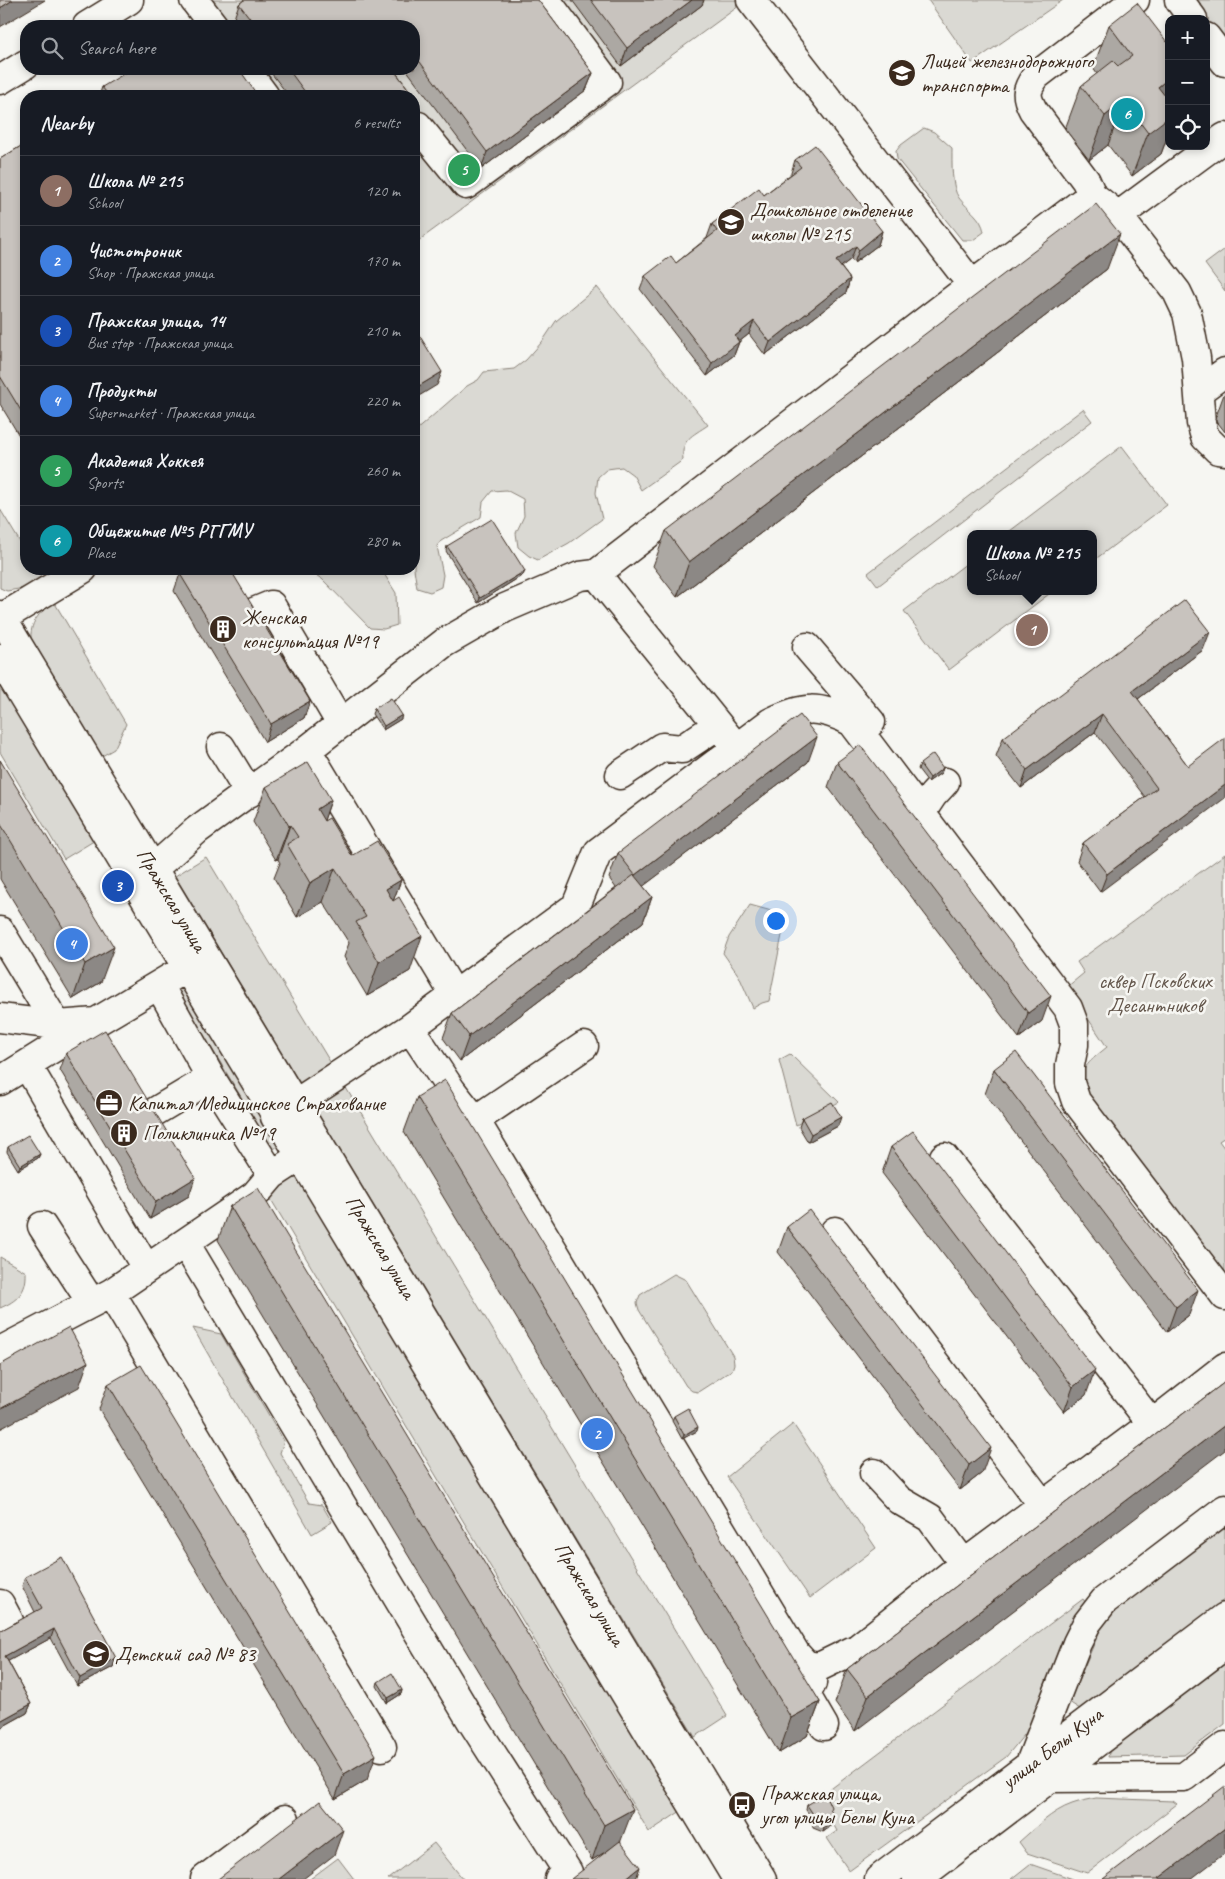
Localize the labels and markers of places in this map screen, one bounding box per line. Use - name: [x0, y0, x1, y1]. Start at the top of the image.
- place label: Лицей железнодорожного транспорта: [921, 48, 1095, 98]
- school or university icon: Лицей железнодорожного транспорта: [887, 58, 917, 88]
- pin: 6: [1111, 95, 1143, 133]
- pin: 5: [448, 151, 480, 189]
- place label: Дошкольное отделение школы № 215: [750, 197, 913, 247]
- school or university icon: Дошкольное отделение школы № 215: [716, 207, 746, 237]
- place label: Женская консультация №19: [242, 604, 380, 654]
- pin: 1: [1016, 611, 1048, 649]
- building icon: Женская консультация №19: [208, 614, 238, 644]
- pin: 3: [102, 867, 134, 905]
- pin: 4: [56, 925, 88, 963]
- office icon: Капитал Медицинское Страхование: [94, 1088, 124, 1118]
- place label: Капитал Медицинское Страхование: [128, 1090, 387, 1116]
- building icon: Поликлиника №19: [109, 1118, 139, 1148]
- place label: Поликлиника №19: [143, 1120, 277, 1146]
- pin: 2: [581, 1415, 613, 1453]
- school or university icon: Детский сад № 83: [81, 1639, 111, 1669]
- place label: Детский сад № 83: [115, 1641, 257, 1667]
- place label: Пражская улица, угол улицы Белы Куна: [759, 1780, 915, 1830]
- bus stop icon: Пражская улица, угол улицы Белы Куна: [727, 1790, 757, 1820]

